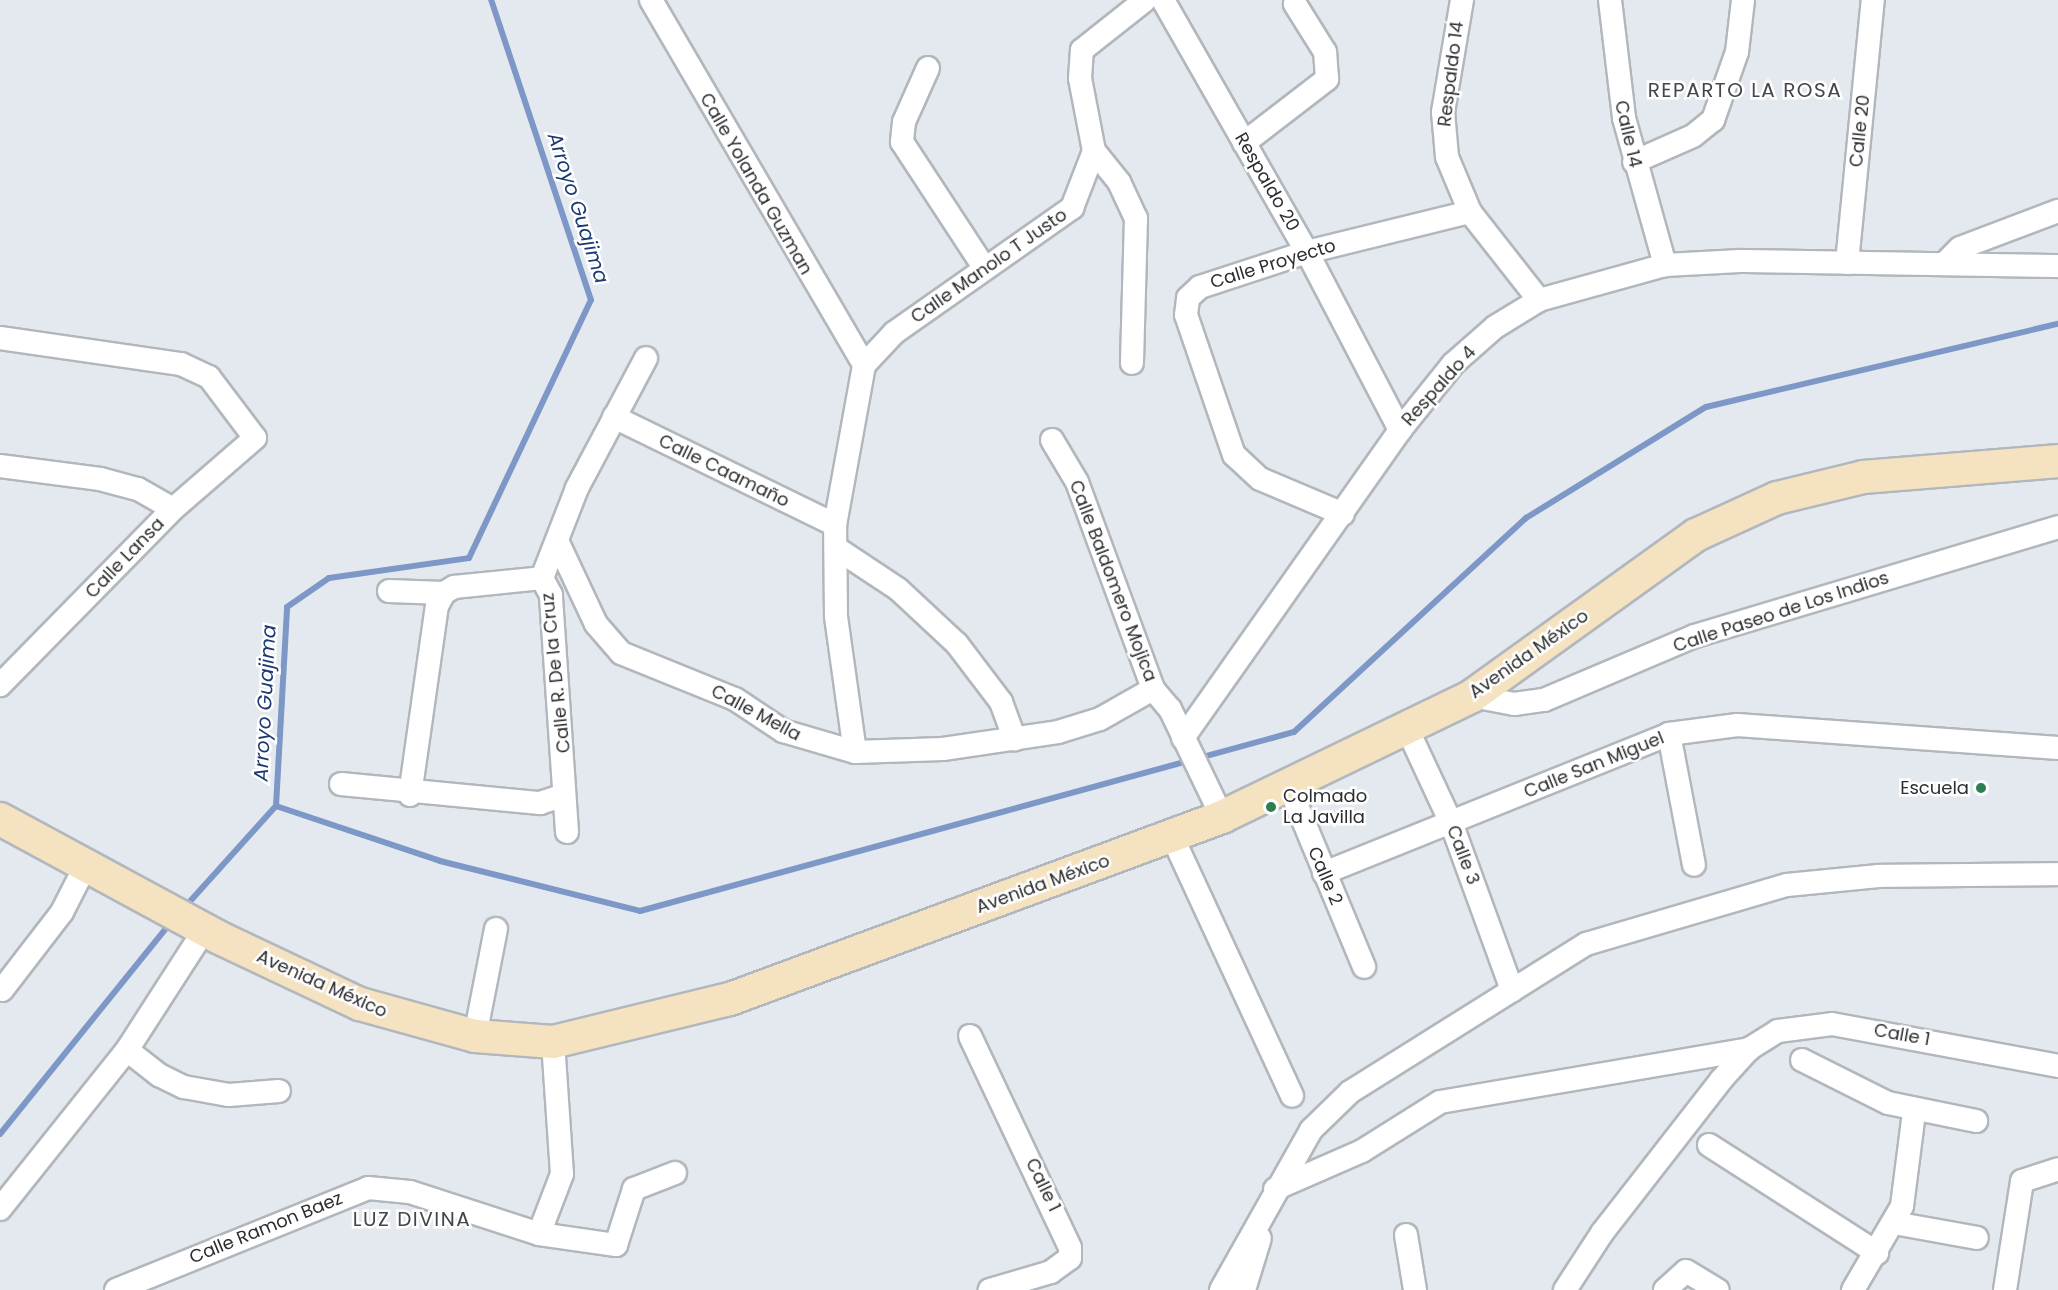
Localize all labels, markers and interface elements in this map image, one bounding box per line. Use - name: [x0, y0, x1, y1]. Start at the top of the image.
- street label: Respaldo 14: [1434, 20, 1468, 128]
- district label: REPARTO LA ROSA: [1648, 78, 1842, 102]
- street label: Calle Yolanda Guzman: [695, 89, 817, 279]
- street label: Calle 20: [1845, 94, 1875, 168]
- street label: Calle 14: [1610, 98, 1646, 170]
- street label: Respaldo 20: [1230, 129, 1304, 235]
- water label: Arroyo Guajima: [542, 130, 614, 286]
- street label: Calle Manolo T Justo: [907, 204, 1071, 328]
- street label: Calle Proyecto: [1208, 235, 1338, 293]
- street label: Respaldo 4: [1397, 342, 1481, 430]
- street label: Calle Caamaño: [655, 430, 793, 512]
- street label: Calle Baldomero Mojica: [1065, 477, 1161, 685]
- street label: Calle Lansa: [81, 513, 169, 603]
- street label: Calle Paseo de Los Indios: [1670, 567, 1892, 657]
- street label: Calle R. De la Cruz: [537, 592, 575, 754]
- street label: Avenida México: [1465, 605, 1593, 703]
- water label: Arroyo Guajima: [249, 624, 281, 782]
- street label: Calle Mella: [707, 680, 805, 746]
- street label: Calle San Miguel: [1521, 727, 1667, 803]
- place label: Escuela: [1900, 777, 1969, 799]
- marker: Escuela: [1974, 781, 1988, 795]
- place label: Colmado La Javilla: [1283, 786, 1367, 828]
- marker: Colmado La Javilla: [1264, 800, 1278, 814]
- street label: Calle 3: [1442, 822, 1484, 888]
- street label: Calle 2: [1303, 844, 1347, 908]
- street label: Avenida México: [973, 850, 1113, 918]
- street label: Avenida México: [253, 946, 391, 1022]
- street label: Calle 1: [1872, 1019, 1932, 1051]
- street label: Calle 1: [1021, 1155, 1065, 1215]
- street label: Calle Ramon Baez: [186, 1187, 346, 1269]
- district label: LUZ DIVINA: [353, 1207, 471, 1231]

